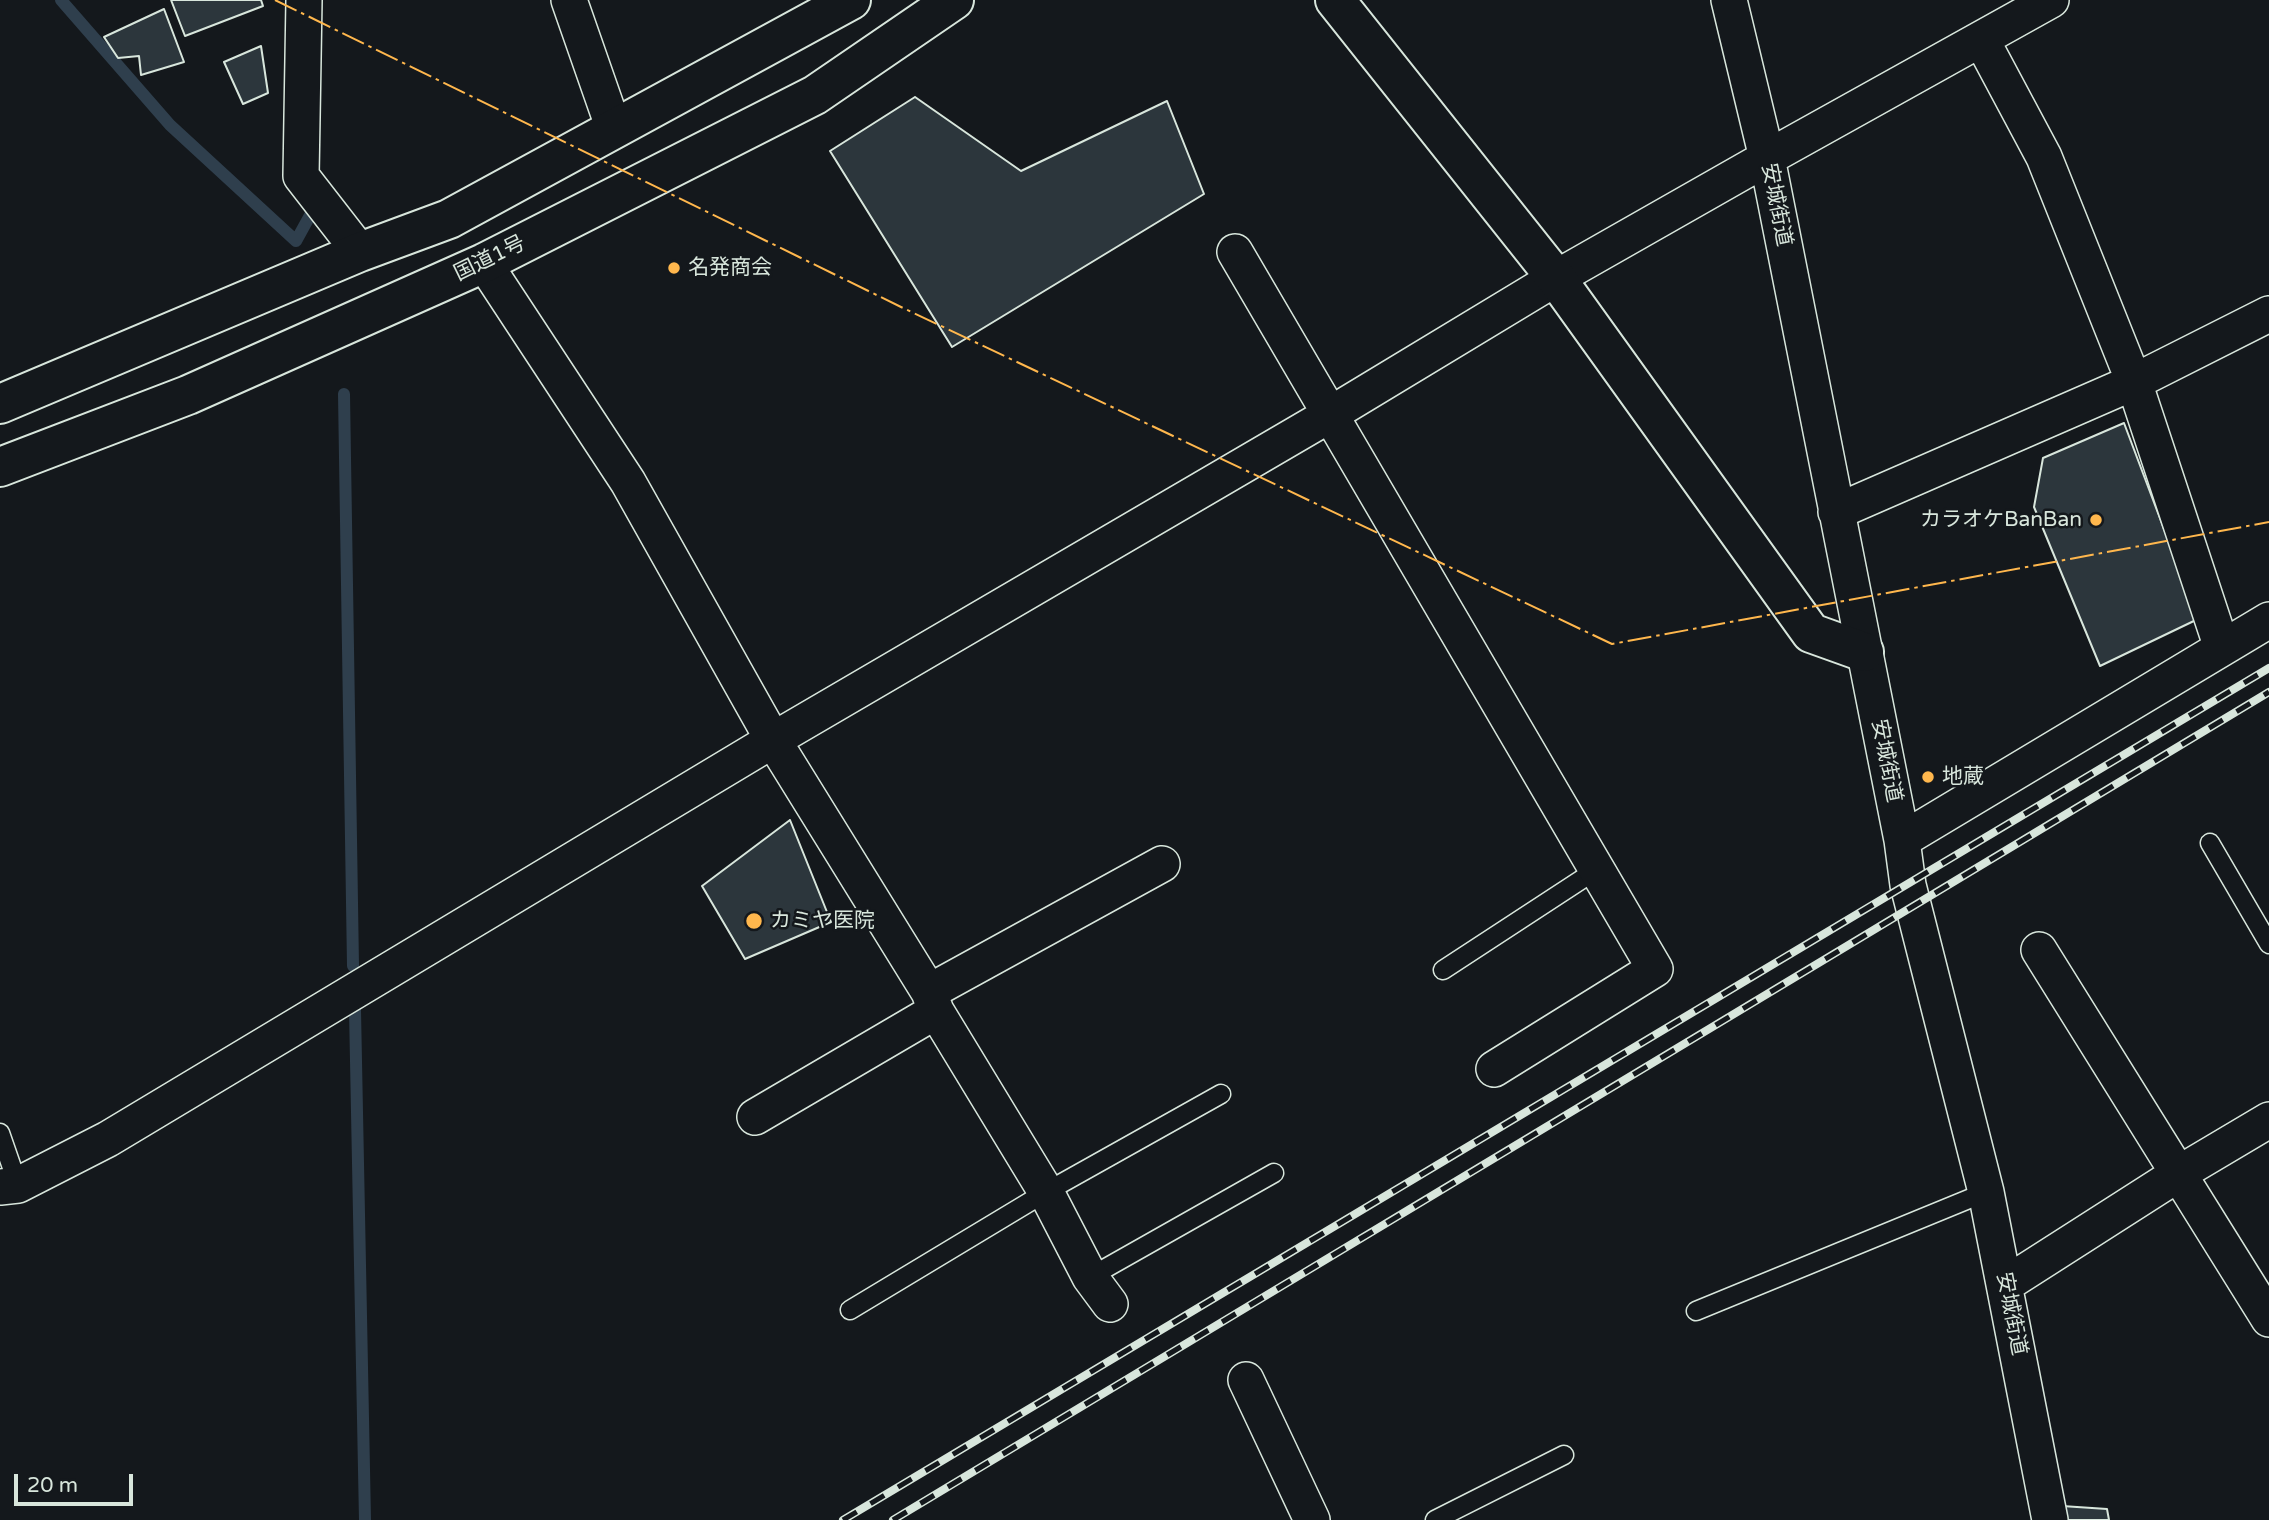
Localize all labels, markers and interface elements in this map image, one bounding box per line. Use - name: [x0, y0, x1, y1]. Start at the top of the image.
- street label: 安城街道: [1756, 161, 1796, 249]
- street label: 国道1号: [450, 231, 530, 287]
- place label: 名発商会: [688, 255, 772, 281]
- marker: 名発商会: [666, 260, 682, 276]
- place label: カラオケBanBan: [1920, 507, 2082, 533]
- marker: カラオケBanBan: [2088, 512, 2104, 528]
- street label: 安城街道: [1866, 717, 1906, 805]
- place label: 地蔵: [1942, 764, 1984, 790]
- marker: 地蔵: [1920, 769, 1936, 785]
- place label: カミヤ医院: [770, 908, 875, 934]
- marker: カミヤ医院: [744, 911, 764, 931]
- street label: 安城街道: [1991, 1270, 2031, 1358]
- scale bar: [18, 1460, 136, 1504]
- text: 20 m: [27, 1473, 78, 1498]

